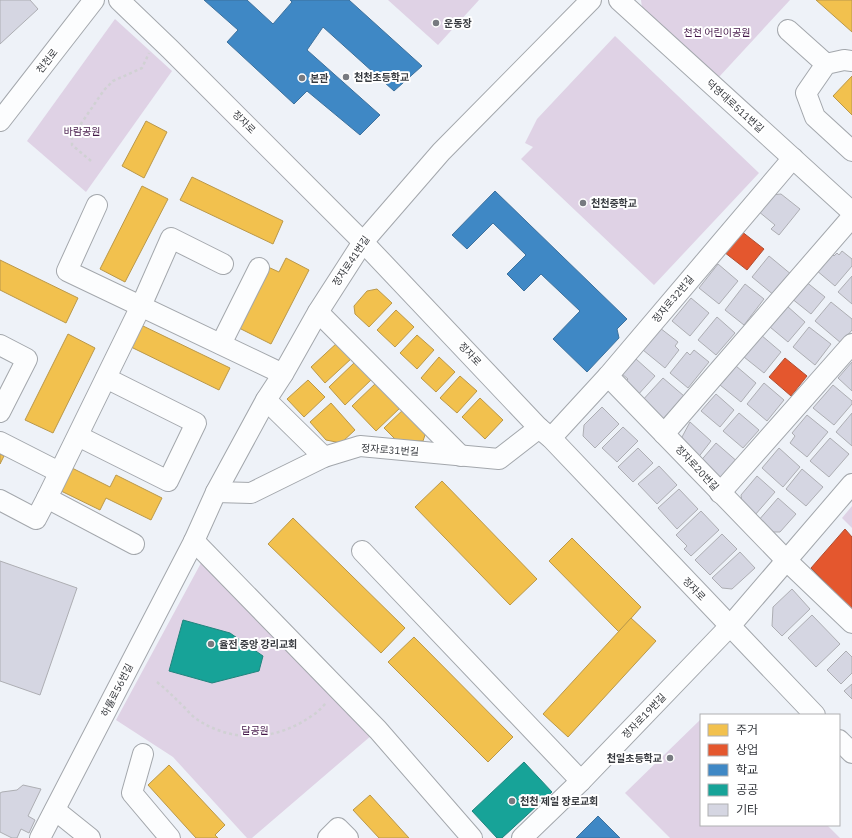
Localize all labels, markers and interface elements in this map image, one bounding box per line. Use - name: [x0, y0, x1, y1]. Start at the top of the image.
- place label: 운동장: [444, 17, 472, 30]
- marker: 운동장: [431, 18, 441, 28]
- park label: 천천 어린이공원: [684, 26, 750, 39]
- street label: 천천로: [33, 46, 61, 76]
- place label: 천천초등학교: [354, 71, 409, 84]
- place label: 본관: [310, 72, 328, 85]
- marker: 천천초등학교: [341, 72, 351, 82]
- marker: 본관: [297, 73, 307, 83]
- street label: 덕영대로511번길: [703, 77, 767, 135]
- street label: 정자로: [230, 108, 258, 136]
- park label: 바람공원: [64, 125, 100, 138]
- place label: 천천중학교: [591, 197, 637, 210]
- marker: 천천중학교: [578, 198, 588, 208]
- street label: 정자로41번길: [329, 233, 373, 289]
- street label: 정자로32번길: [649, 273, 697, 325]
- street label: 정자로: [456, 339, 484, 369]
- street label: 정자로31번길: [361, 441, 419, 459]
- street label: 정자로20번길: [672, 442, 722, 494]
- street label: 정자로: [680, 575, 708, 603]
- place label: 율전 중앙 강리교회: [219, 638, 297, 651]
- marker: 율전 중앙 강리교회: [206, 639, 216, 649]
- street label: 하률로56번길: [98, 661, 136, 719]
- street label: 정자로19번길: [619, 691, 669, 741]
- legend: [700, 714, 840, 826]
- text: 주거: [736, 722, 758, 737]
- park label: 달공원: [241, 724, 269, 737]
- text: 상업: [736, 742, 758, 757]
- place label: 천일초등학교: [607, 752, 662, 765]
- marker: 천일초등학교: [665, 753, 675, 763]
- text: 학교: [736, 762, 758, 777]
- text: 공공: [736, 782, 758, 797]
- place label: 천천 제일 장로교회: [520, 795, 598, 808]
- marker: 천천 제일 장로교회: [507, 796, 517, 806]
- text: 기타: [736, 802, 758, 817]

